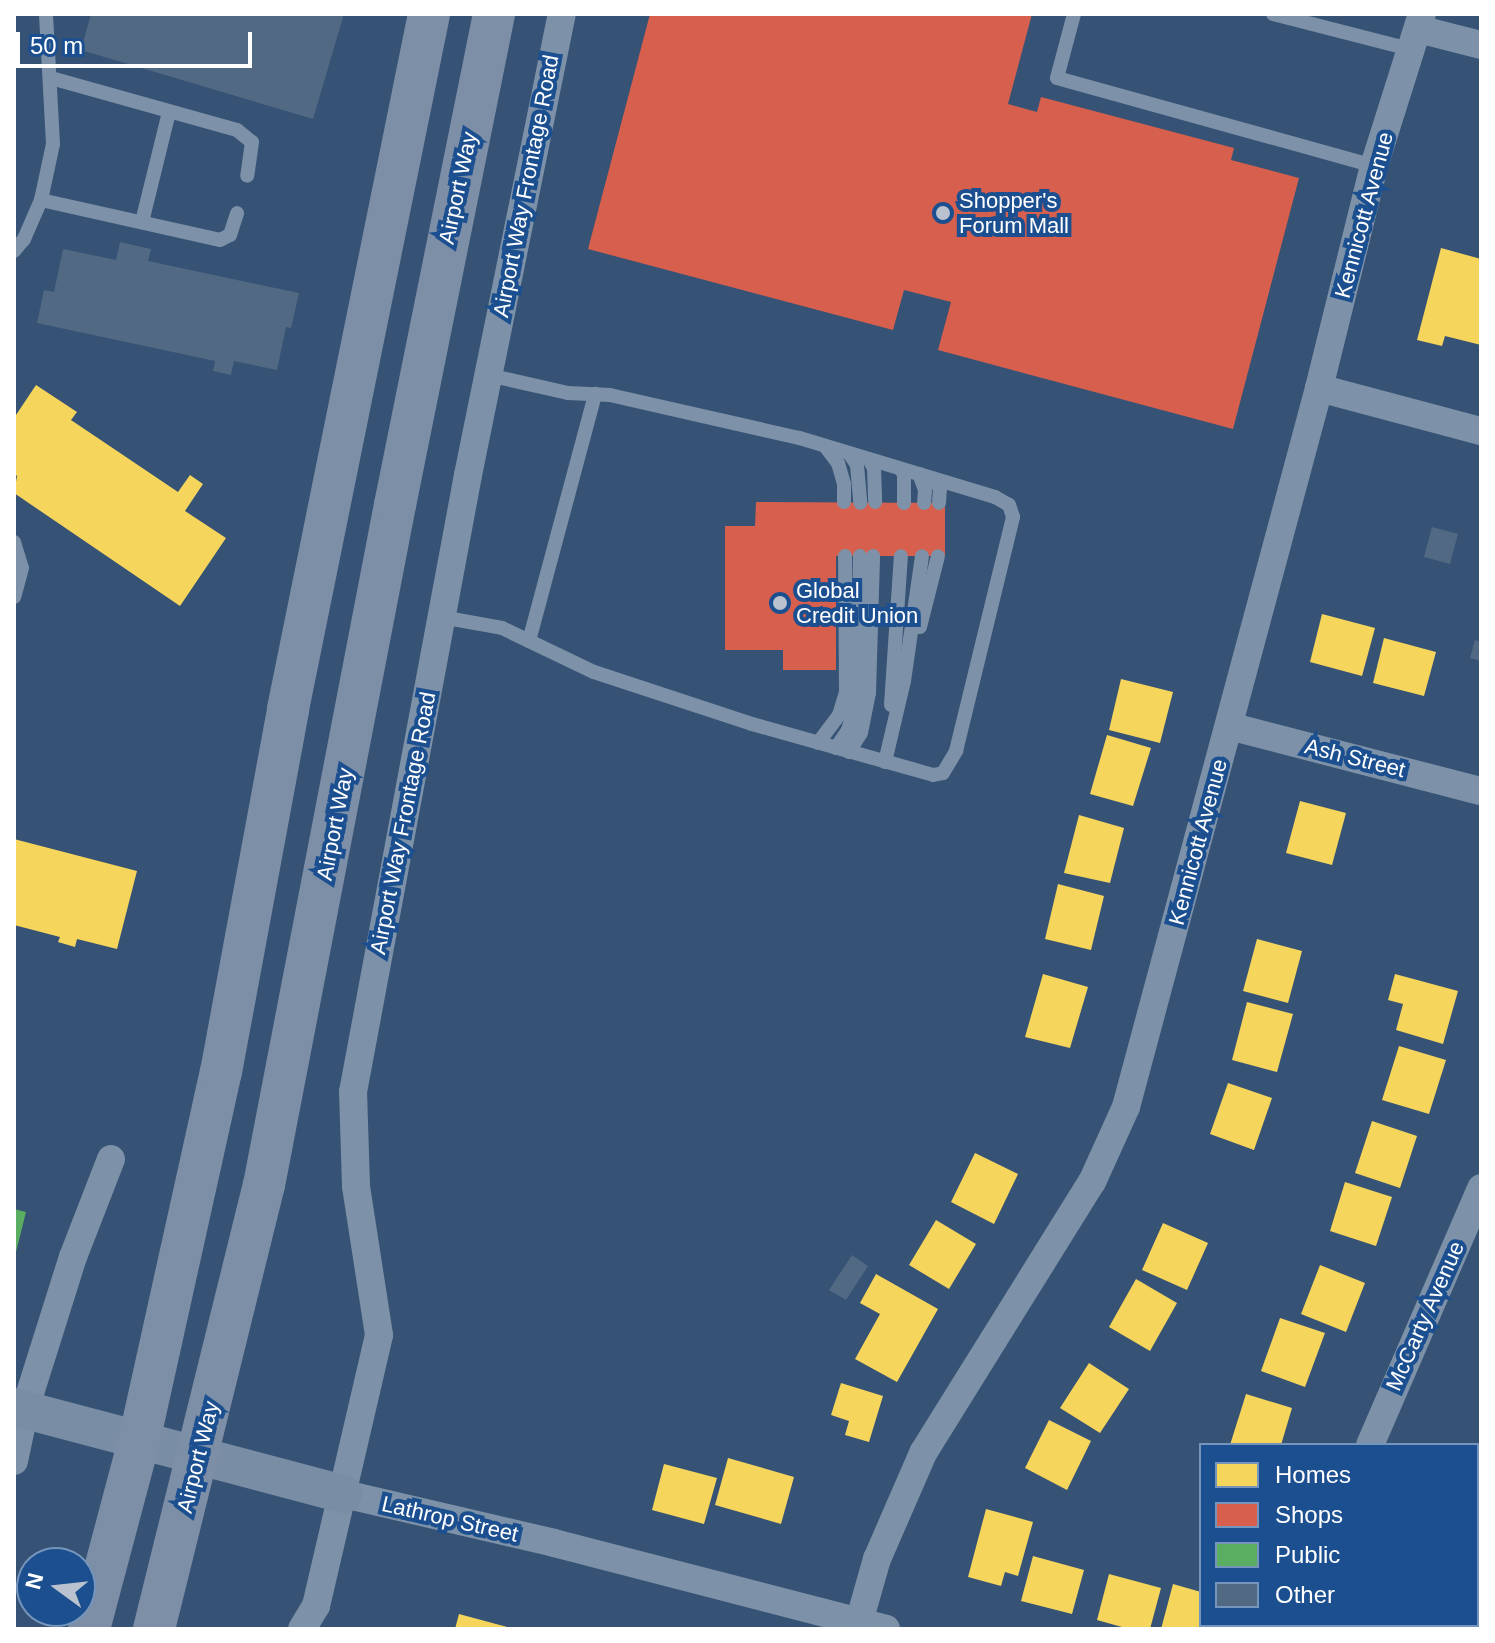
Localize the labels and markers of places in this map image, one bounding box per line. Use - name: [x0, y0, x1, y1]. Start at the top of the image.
- place label: Shopper's Forum Mall: [959, 187, 1069, 238]
- marker: Shopper's Forum Mall: [934, 204, 952, 222]
- place label: Global Credit Union: [796, 577, 918, 628]
- marker: Global Credit Union: [771, 594, 789, 612]

